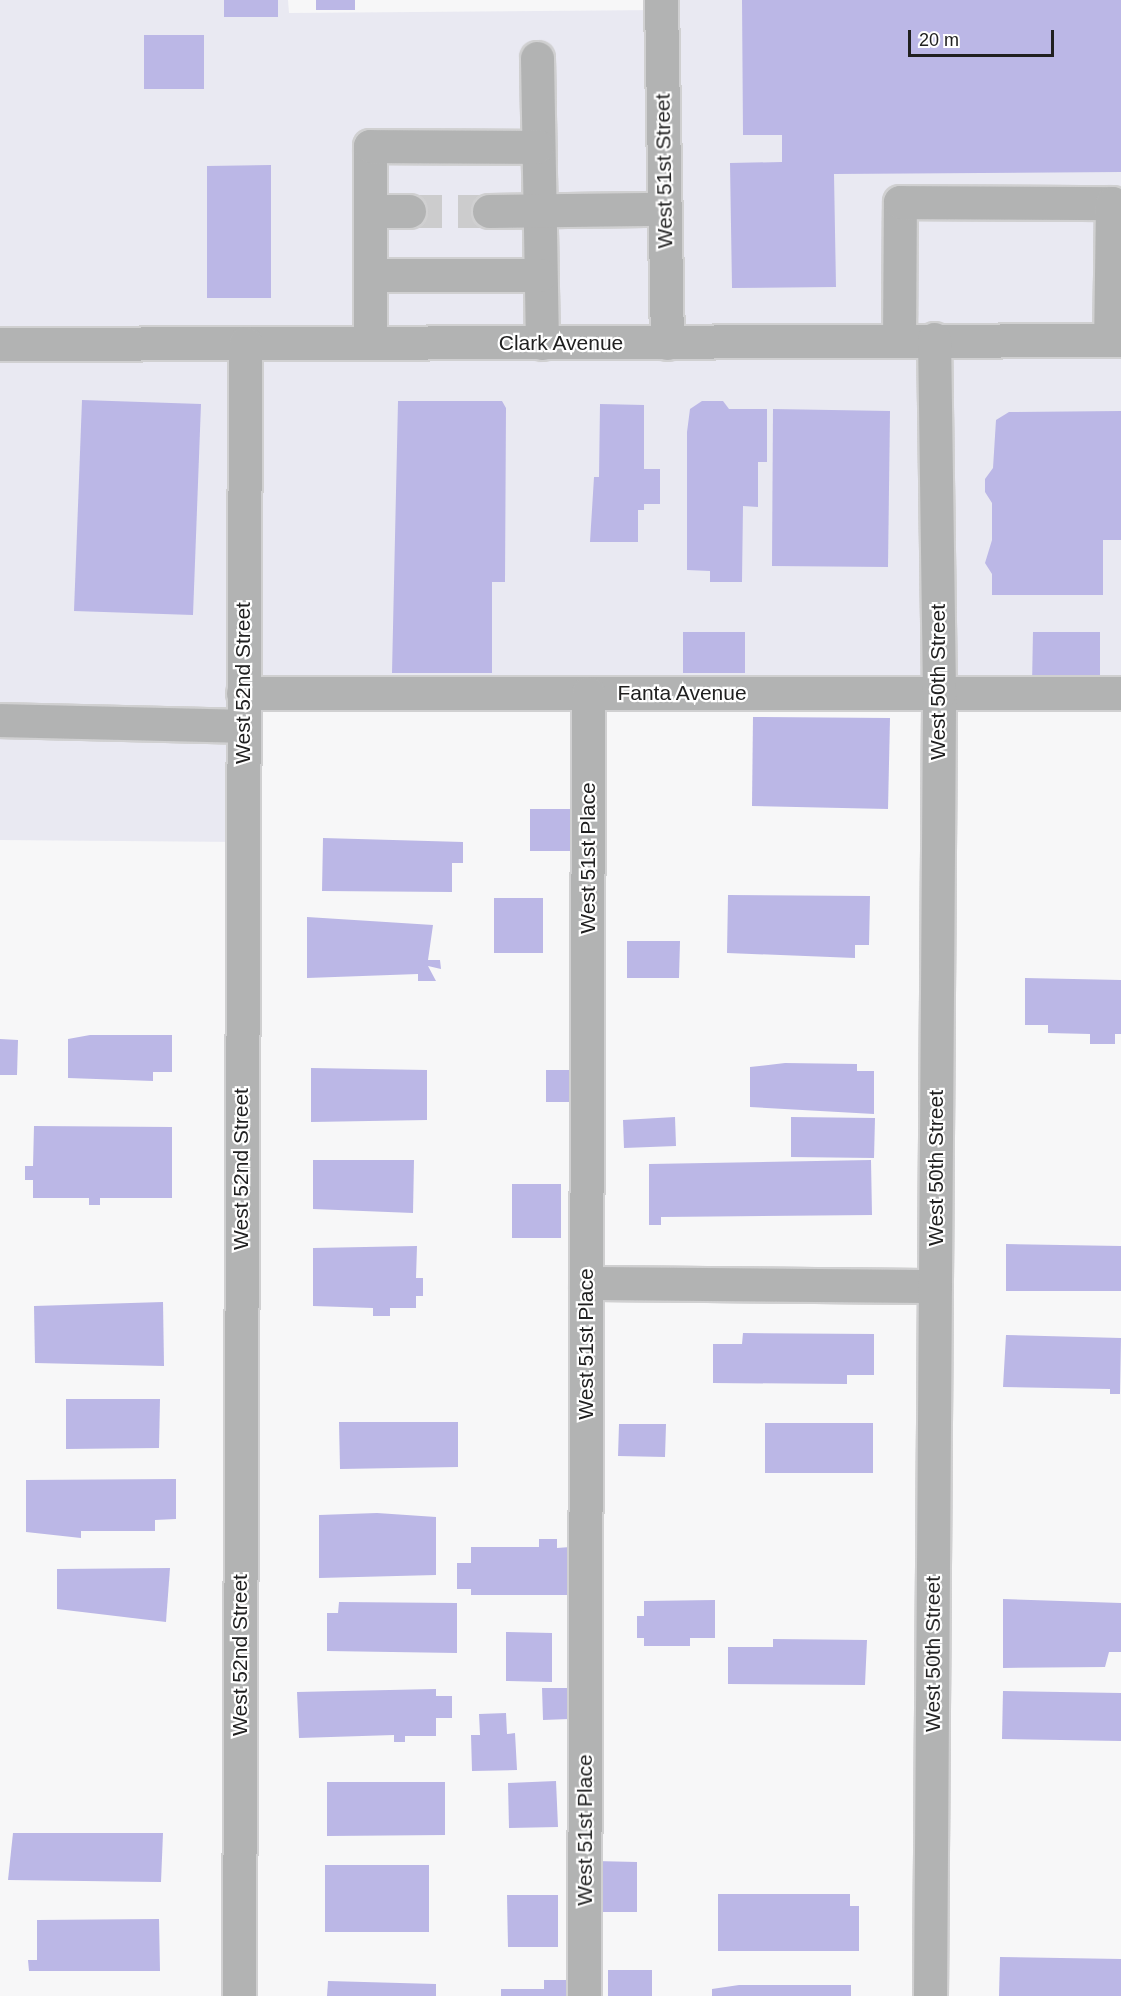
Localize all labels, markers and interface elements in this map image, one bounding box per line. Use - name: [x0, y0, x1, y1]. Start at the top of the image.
- scale bar: [911, 18, 1056, 56]
- text: 20 m: [919, 30, 959, 50]
- street label: West 51st Street: [650, 93, 678, 249]
- street label: Clark Avenue: [498, 330, 624, 356]
- street label: West 52nd Street: [230, 602, 256, 764]
- street label: West 50th Street: [925, 604, 951, 760]
- street label: Fanta Avenue: [617, 680, 747, 706]
- street label: West 51st Place: [575, 782, 601, 934]
- street label: West 52nd Street: [228, 1088, 254, 1250]
- street label: West 50th Street: [923, 1090, 949, 1246]
- street label: West 51st Place: [573, 1268, 599, 1420]
- street label: West 52nd Street: [227, 1574, 253, 1736]
- street label: West 50th Street: [920, 1576, 946, 1732]
- street label: West 51st Place: [572, 1754, 598, 1906]

